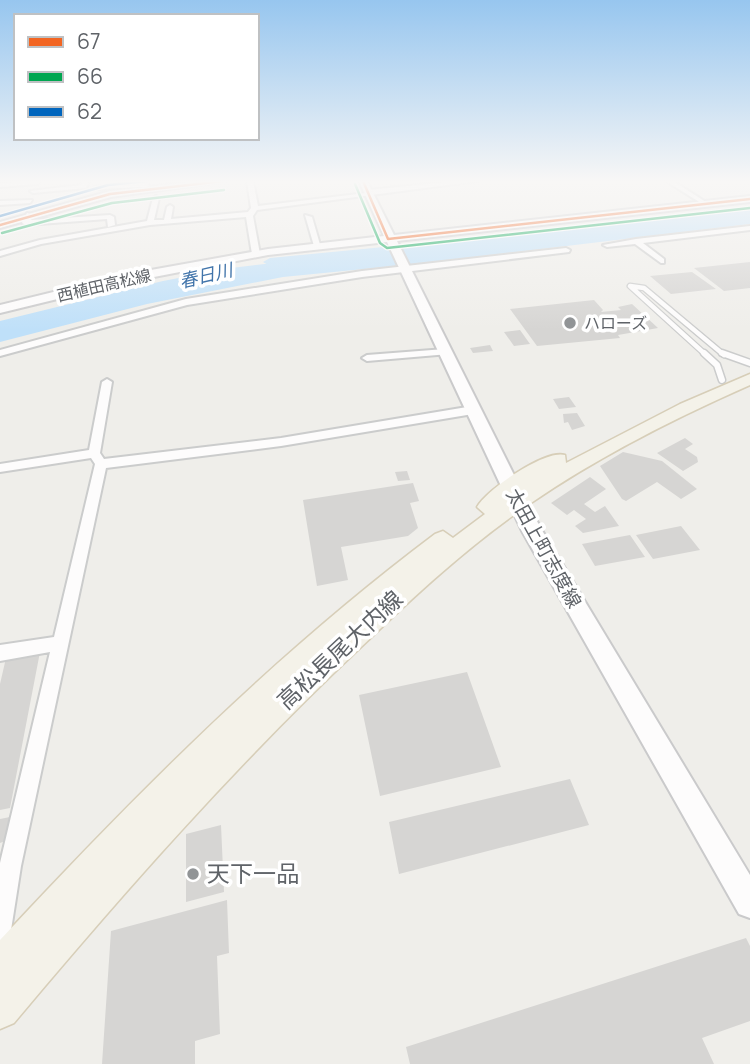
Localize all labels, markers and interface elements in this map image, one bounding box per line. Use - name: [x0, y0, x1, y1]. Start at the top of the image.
- legend: [14, 14, 259, 140]
- text: 67: [77, 27, 101, 55]
- text: 66: [77, 62, 103, 90]
- text: 62: [77, 97, 102, 125]
- water label: 春日川: [177, 257, 237, 293]
- street label: 西植田高松線: [55, 263, 153, 307]
- place label: ハローズ: [584, 312, 647, 334]
- marker: ハローズ: [562, 315, 578, 331]
- street label: 太田上町志度線: [500, 484, 588, 612]
- street label: 高松長尾大内線: [270, 583, 409, 716]
- place label: 天下一品: [207, 857, 299, 889]
- marker: 天下一品: [185, 866, 201, 882]

